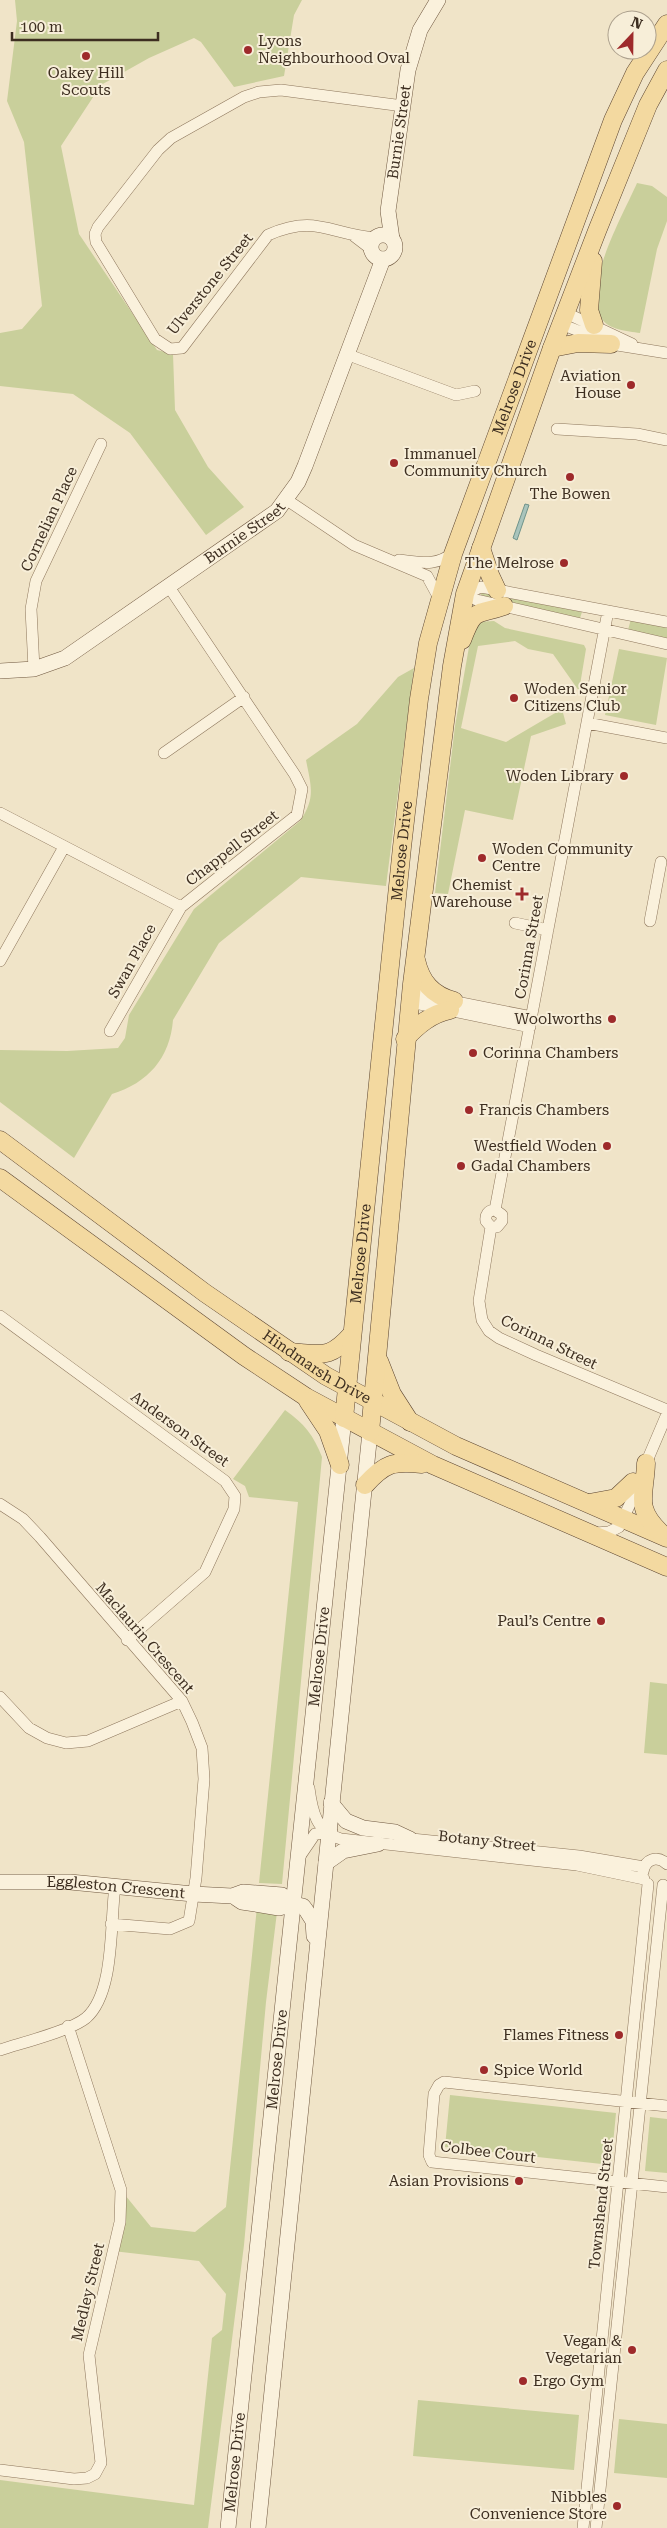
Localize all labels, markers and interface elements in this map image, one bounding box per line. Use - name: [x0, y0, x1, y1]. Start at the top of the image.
- scale bar: [12, 10, 159, 42]
- north arrow: [607, 10, 657, 60]
- text: N: [629, 14, 645, 32]
- text: 100 m: [20, 18, 63, 36]
- place label: Lyons Neighbourhood Oval: [258, 32, 410, 67]
- marker: Lyons Neighbourhood Oval: [242, 44, 254, 56]
- marker: Oakey Hill Scouts: [80, 50, 92, 62]
- place label: Oakey Hill Scouts: [48, 64, 125, 99]
- street label: Burnie Street: [384, 83, 415, 180]
- street label: Ulverstone Street: [163, 229, 257, 339]
- street label: Melrose Drive: [489, 337, 540, 437]
- place label: Aviation House: [560, 367, 621, 402]
- marker: Aviation House: [625, 379, 637, 391]
- place label: Immanuel Community Church: [404, 445, 548, 480]
- marker: Immanuel Community Church: [388, 457, 400, 469]
- street label: Cornelian Place: [17, 464, 81, 574]
- marker: The Bowen: [564, 471, 576, 483]
- place label: The Bowen: [530, 485, 611, 503]
- street label: Burnie Street: [201, 498, 290, 568]
- place label: The Melrose: [465, 554, 554, 572]
- marker: The Melrose: [558, 557, 570, 569]
- place label: Woden Senior Citizens Club: [524, 680, 627, 715]
- marker: Woden Senior Citizens Club: [508, 692, 520, 704]
- place label: Woden Library: [506, 767, 614, 785]
- marker: Woden Library: [618, 770, 630, 782]
- street label: Melrose Drive: [388, 800, 416, 902]
- street label: Chappell Street: [182, 806, 282, 890]
- place label: Woden Community Centre: [492, 840, 633, 875]
- marker: Woden Community Centre: [476, 852, 488, 864]
- place label: Chemist Warehouse: [432, 876, 512, 911]
- marker: Chemist Warehouse: [516, 888, 528, 900]
- street label: Corinna Street: [511, 893, 547, 1000]
- street label: Swan Place: [104, 921, 160, 1001]
- place label: Woolworths: [514, 1010, 602, 1028]
- marker: Woolworths: [606, 1013, 618, 1025]
- place label: Corinna Chambers: [483, 1044, 619, 1062]
- marker: Corinna Chambers: [467, 1047, 479, 1059]
- place label: Francis Chambers: [479, 1101, 609, 1119]
- marker: Francis Chambers: [463, 1104, 475, 1116]
- place label: Westfield Woden: [474, 1137, 597, 1155]
- marker: Westfield Woden: [601, 1140, 613, 1152]
- place label: Gadal Chambers: [471, 1157, 590, 1175]
- marker: Gadal Chambers: [455, 1160, 467, 1172]
- street label: Melrose Drive: [347, 1203, 375, 1305]
- street label: Corinna Street: [498, 1311, 601, 1373]
- street label: Hindmarsh Drive: [259, 1326, 374, 1407]
- street label: Anderson Street: [127, 1387, 233, 1471]
- street label: Maclaurin Crescent: [92, 1579, 198, 1697]
- street label: Melrose Drive: [305, 1606, 333, 1708]
- place label: Paul’s Centre: [497, 1612, 591, 1630]
- marker: Paul’s Centre: [595, 1615, 607, 1627]
- street label: Botany Street: [437, 1827, 537, 1855]
- street label: Eggleston Crescent: [46, 1873, 186, 1902]
- street label: Melrose Drive: [263, 2009, 291, 2110]
- place label: Flames Fitness: [503, 2026, 609, 2044]
- marker: Flames Fitness: [613, 2029, 625, 2041]
- place label: Spice World: [494, 2061, 583, 2079]
- marker: Spice World: [478, 2064, 490, 2076]
- street label: Colbee Court: [439, 2137, 537, 2167]
- street label: Townshend Street: [585, 2137, 617, 2270]
- place label: Asian Provisions: [389, 2172, 509, 2190]
- marker: Asian Provisions: [513, 2175, 525, 2187]
- street label: Medley Street: [68, 2241, 108, 2343]
- place label: Vegan & Vegetarian: [545, 2332, 622, 2367]
- marker: Vegan & Vegetarian: [626, 2344, 638, 2356]
- place label: Ergo Gym: [533, 2372, 604, 2390]
- marker: Ergo Gym: [517, 2375, 529, 2387]
- street label: Melrose Drive: [221, 2411, 249, 2513]
- place label: Nibbles Convenience Store: [470, 2488, 607, 2523]
- marker: Nibbles Convenience Store: [611, 2500, 623, 2512]

